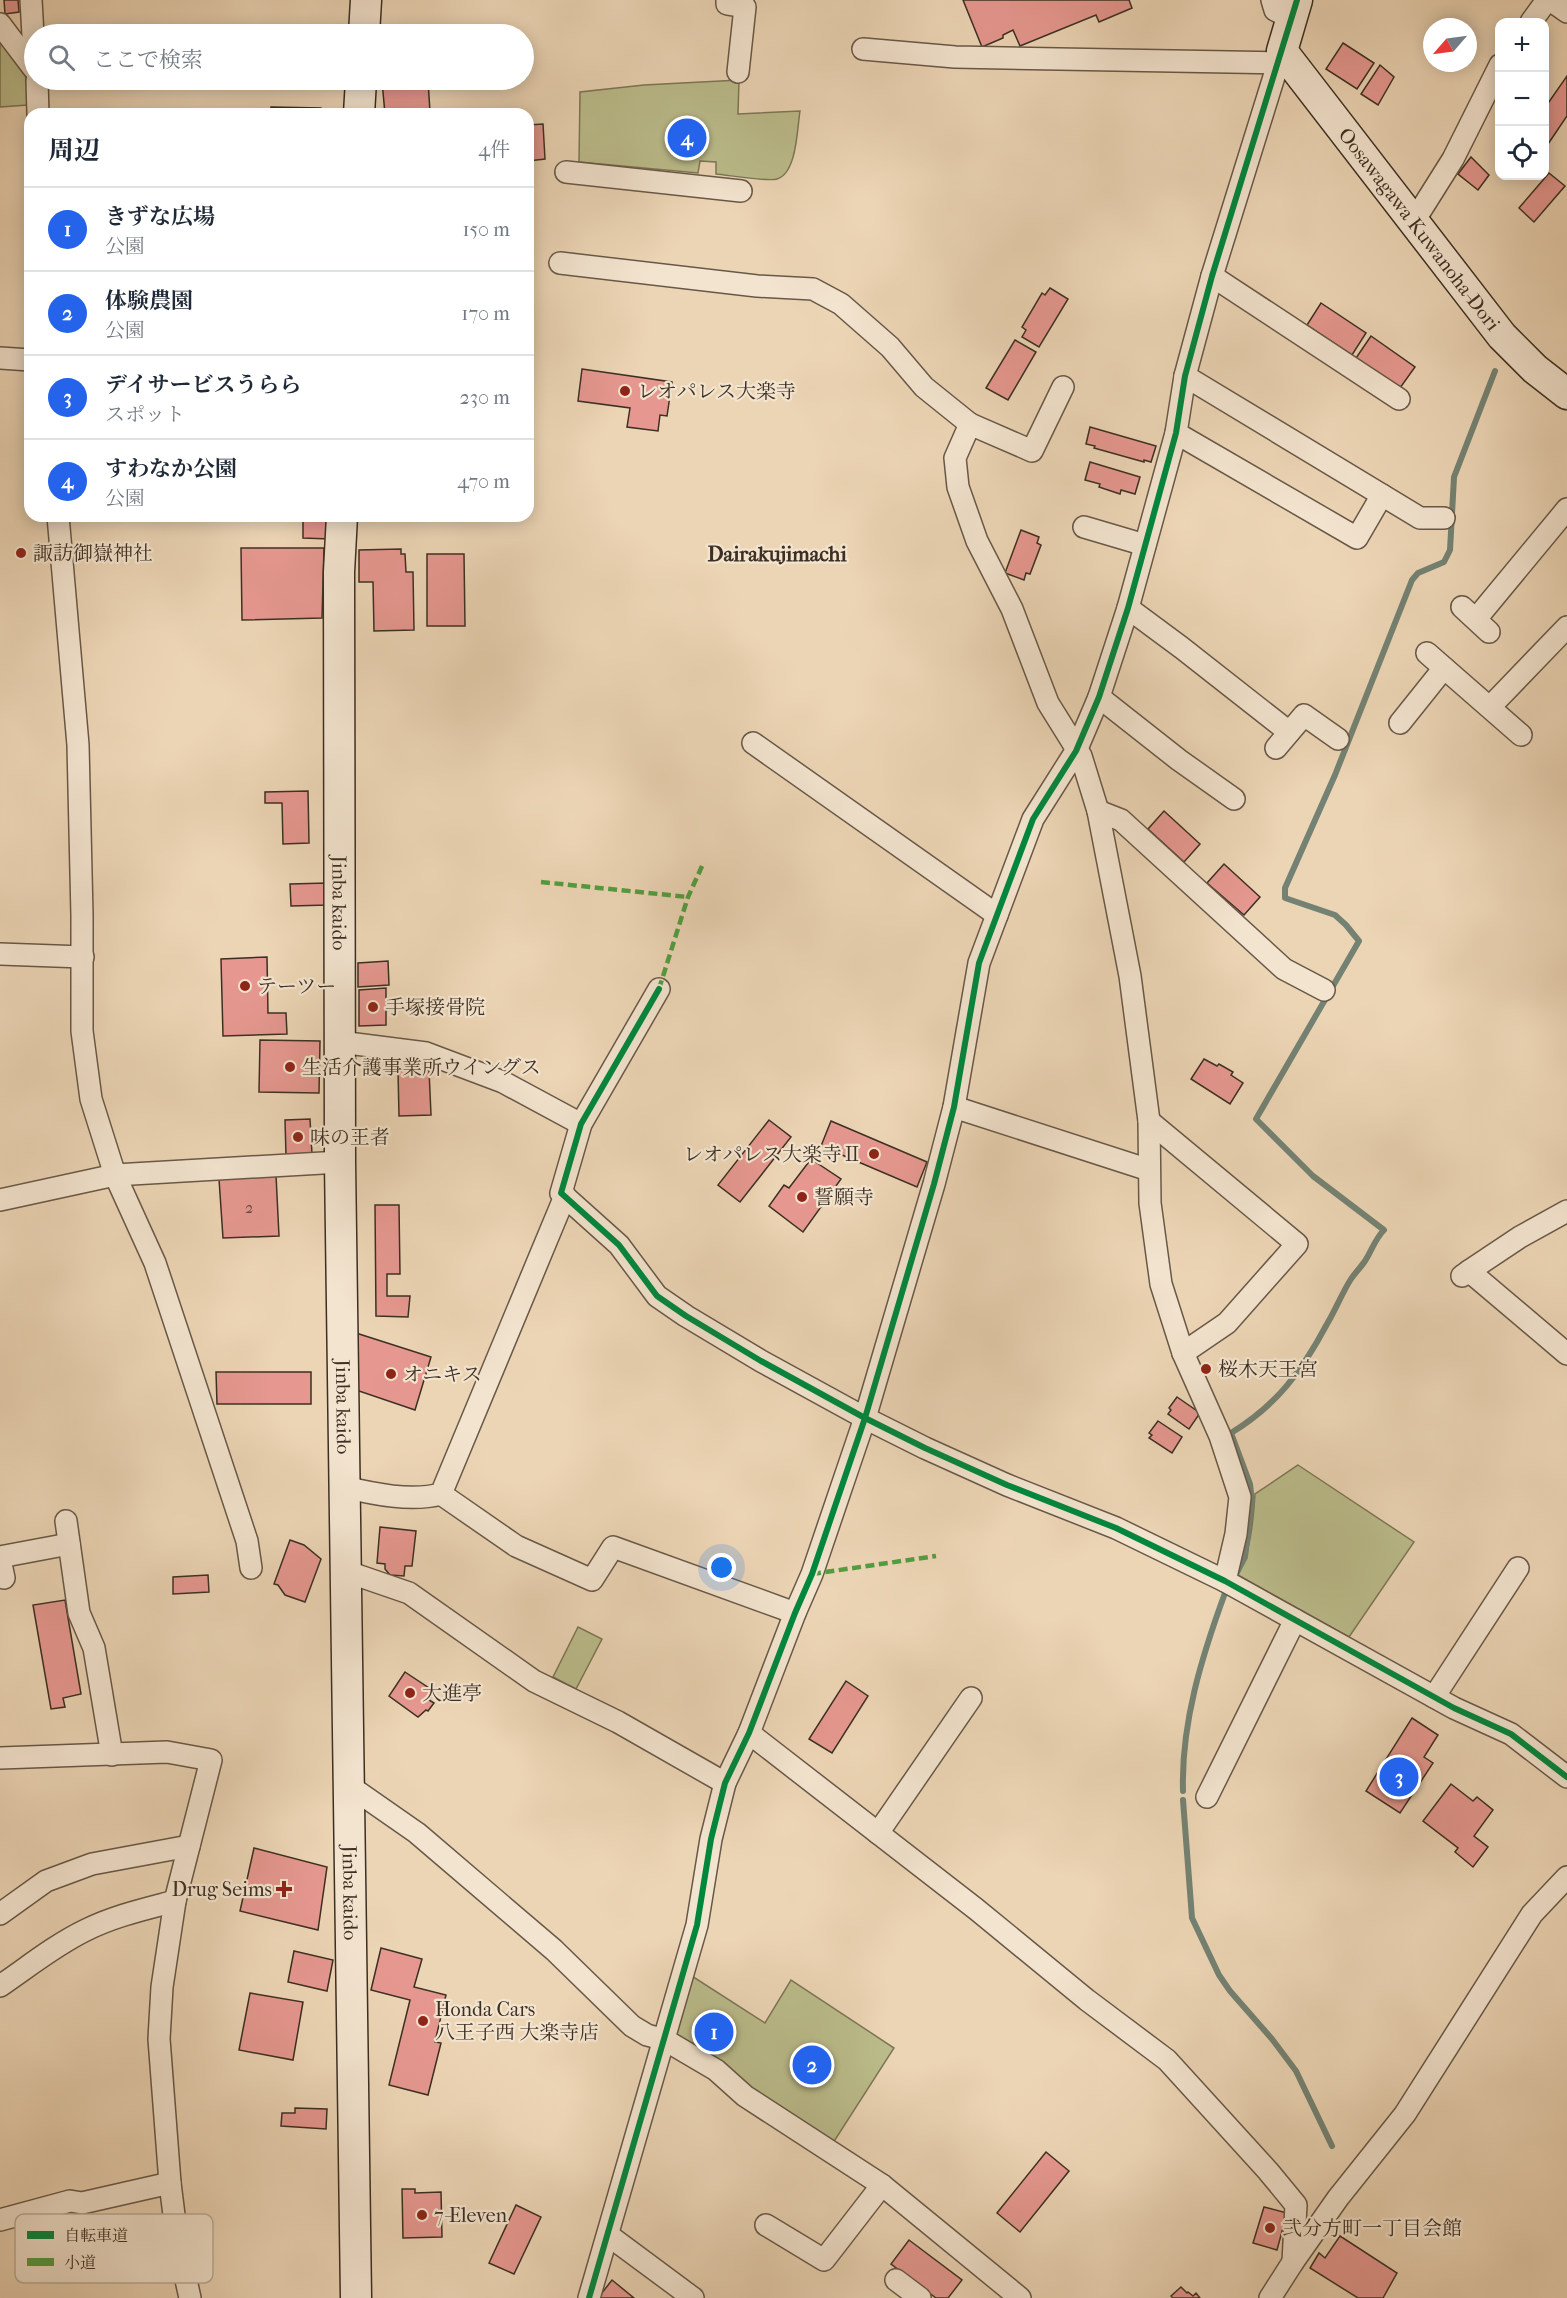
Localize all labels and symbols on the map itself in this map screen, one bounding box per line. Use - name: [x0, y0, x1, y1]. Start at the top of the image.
- north arrow: [1423, 18, 1477, 72]
- pin: 4: [668, 116, 706, 160]
- street label: Oosawagawa Kuwanoha-Dori: [1333, 123, 1505, 335]
- place label: レオパレス大楽寺: [637, 380, 796, 403]
- marker: レオパレス大楽寺: [618, 384, 632, 398]
- place label: 諏訪御嶽神社: [33, 542, 153, 565]
- district label: Dairakujimachi: [707, 542, 847, 566]
- marker: 諏訪御嶽神社: [14, 546, 28, 560]
- street label: Jinba kaido: [327, 853, 351, 950]
- place label: テーツー: [257, 975, 336, 998]
- marker: テーツー: [238, 979, 252, 993]
- place label: 手塚接骨院: [385, 996, 485, 1019]
- marker: 手塚接骨院: [366, 1000, 380, 1014]
- place label: 生活介護事業所ウイングス: [302, 1056, 541, 1079]
- marker: 生活介護事業所ウイングス: [283, 1060, 297, 1074]
- place label: 味の王者: [310, 1126, 390, 1149]
- marker: 味の王者: [291, 1130, 305, 1144]
- place label: レオパレス大楽寺Ⅱ: [683, 1143, 862, 1166]
- marker: レオパレス大楽寺Ⅱ: [867, 1147, 881, 1161]
- place label: 誓願寺: [814, 1186, 874, 1209]
- marker: 誓願寺: [795, 1190, 809, 1204]
- house number: 2: [245, 1198, 253, 1217]
- street label: Jinba kaido: [331, 1357, 355, 1455]
- place label: 桜木天王宮: [1218, 1358, 1318, 1381]
- marker: 桜木天王宮: [1199, 1362, 1213, 1376]
- place label: オニキス: [403, 1363, 482, 1386]
- marker: オニキス: [384, 1367, 398, 1381]
- your location: [707, 1553, 736, 1582]
- place label: 大進亭: [422, 1682, 482, 1705]
- marker: 大進亭: [403, 1686, 417, 1700]
- pin: 3: [1380, 1754, 1418, 1800]
- street label: Jinba kaido: [338, 1843, 362, 1941]
- place label: Drug Seims: [172, 1878, 272, 1901]
- marker: Drug Seims: [277, 1882, 291, 1896]
- place label: Honda Cars 八王子西 大楽寺店: [435, 1998, 599, 2044]
- pin: 1: [694, 2010, 734, 2054]
- marker: Honda Cars 八王子西 大楽寺店: [416, 2014, 430, 2028]
- pin: 2: [792, 2042, 832, 2088]
- place label: 7-Eleven: [434, 2204, 508, 2227]
- marker: 7-Eleven: [415, 2208, 429, 2222]
- legend: [15, 2214, 213, 2283]
- place label: 弐分方町一丁目会館: [1282, 2217, 1462, 2240]
- marker: 弐分方町一丁目会館: [1263, 2221, 1277, 2235]
- text: 自転車道: [64, 2226, 128, 2245]
- text: 小道: [64, 2253, 96, 2272]

